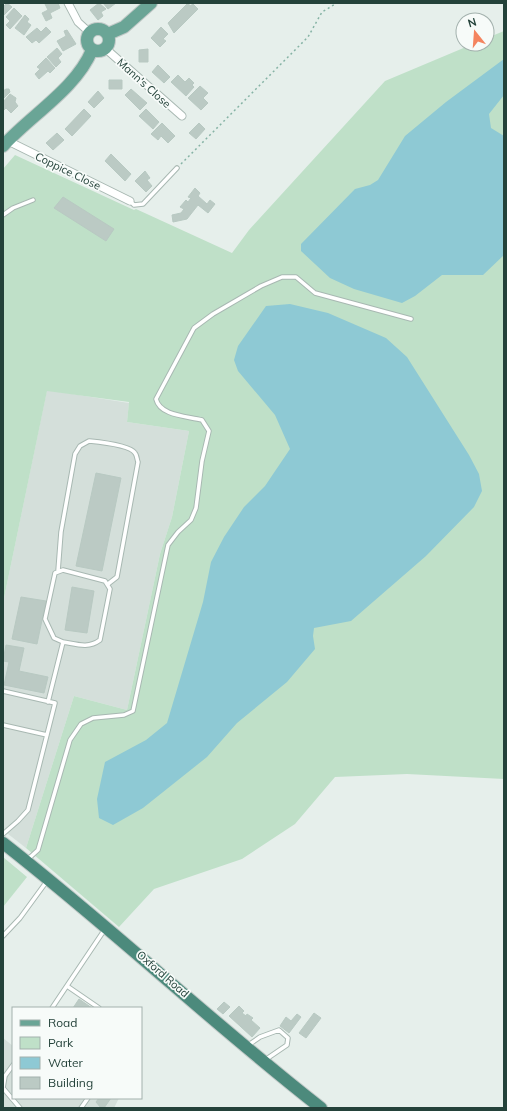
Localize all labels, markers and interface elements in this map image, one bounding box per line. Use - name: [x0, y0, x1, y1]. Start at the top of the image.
- north arrow: [455, 12, 495, 52]
- text: N: [466, 15, 478, 30]
- street label: Mann's Close: [114, 55, 174, 111]
- street label: Coppice Close: [33, 149, 103, 193]
- street label: Oxford Road: [134, 948, 192, 1000]
- legend: [12, 1007, 142, 1099]
- text: Road: [48, 1015, 77, 1030]
- text: Park: [48, 1035, 74, 1050]
- text: Water: [48, 1055, 84, 1070]
- text: Building: [48, 1075, 93, 1090]

